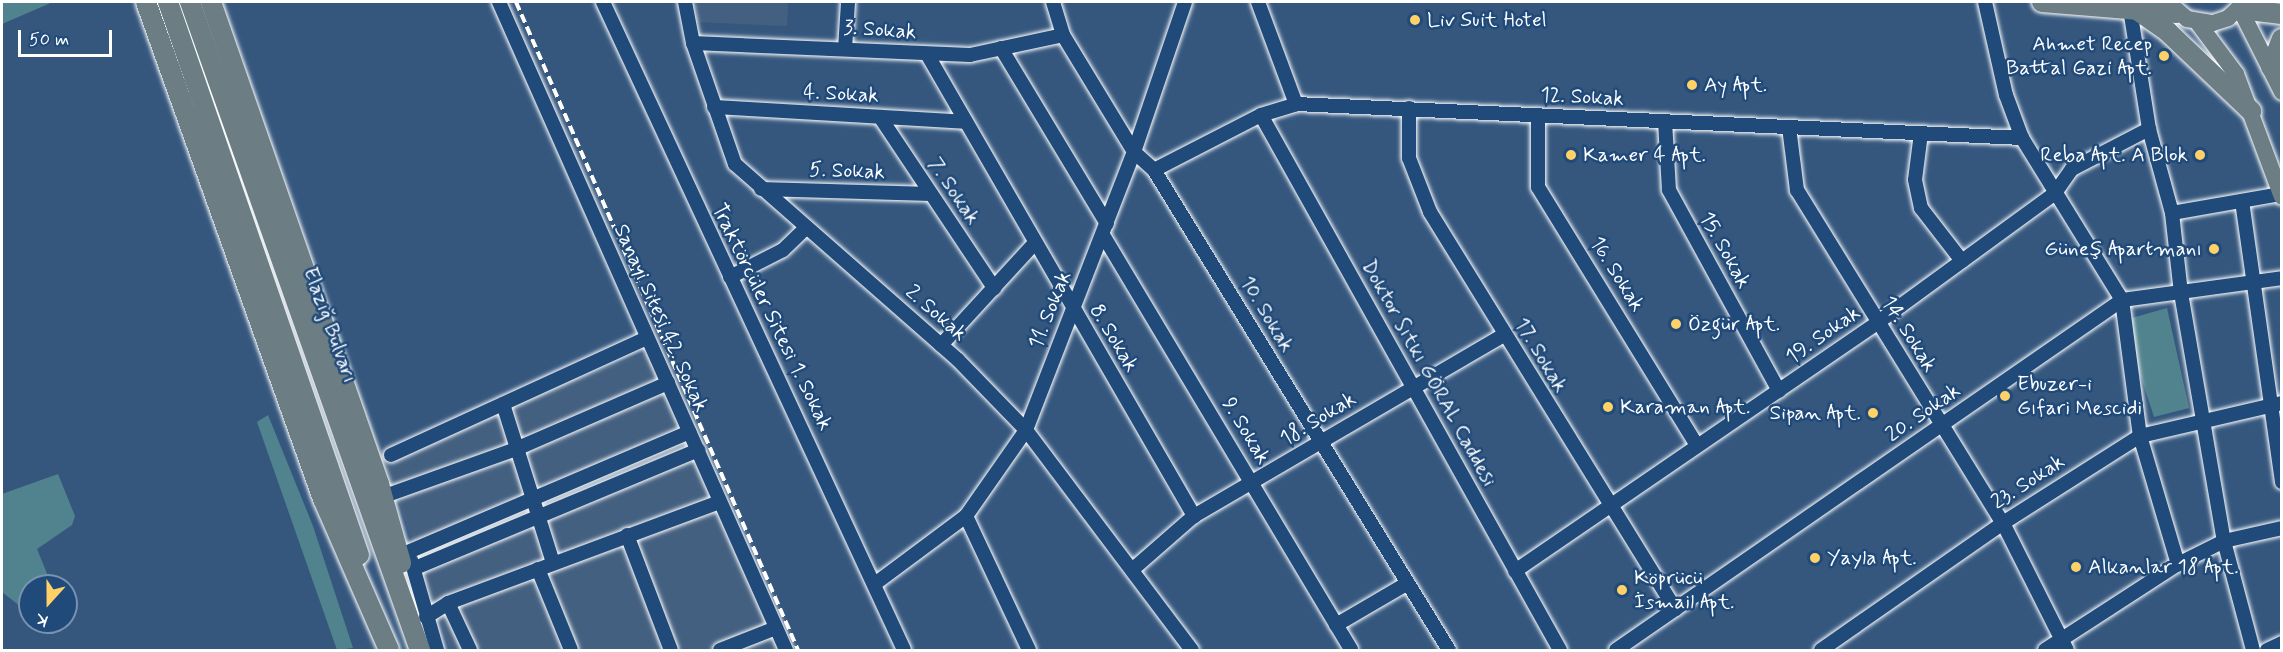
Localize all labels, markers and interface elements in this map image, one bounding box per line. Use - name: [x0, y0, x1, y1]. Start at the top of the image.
- place label: Liv Suit Hotel: [1427, 7, 1543, 33]
- marker: Liv Suit Hotel: [1408, 13, 1422, 27]
- street label: 3. Sokak: [843, 15, 917, 45]
- scale bar: [21, 18, 116, 56]
- text: 50 m: [29, 28, 69, 52]
- place label: Ahmet Recep Battal Gazi Apt.: [2006, 31, 2152, 81]
- marker: Ahmet Recep Battal Gazi Apt.: [2157, 49, 2171, 63]
- place label: Ay Apt.: [1704, 72, 1767, 98]
- marker: Ay Apt.: [1685, 78, 1699, 92]
- street label: 4. Sokak: [803, 79, 879, 109]
- street label: 12. Sokak: [1540, 82, 1624, 112]
- place label: Kamer 4 Apt.: [1583, 142, 1706, 168]
- place label: Reba Apt. A Blok: [2040, 142, 2188, 168]
- marker: Kamer 4 Apt.: [1564, 148, 1578, 162]
- marker: Reba Apt. A Blok: [2193, 148, 2207, 162]
- street label: 7. Sokak: [922, 152, 986, 230]
- street label: 5. Sokak: [809, 157, 885, 185]
- street label: Traktörcüler Sitesi 1. Sokak: [707, 202, 837, 432]
- street label: 15. Sokak: [1694, 207, 1756, 293]
- street label: Sanayi Sitesi 42. Sokak: [608, 220, 714, 416]
- street label: 16. Sokak: [1584, 232, 1650, 316]
- place label: Güneş Apartmanı: [2044, 236, 2202, 262]
- marker: Güneş Apartmanı: [2207, 242, 2221, 256]
- street label: Doktor Sıtkı GÖRAL Caddesi: [1355, 253, 1503, 493]
- street label: Elazığ Bulvarı: [297, 264, 363, 386]
- street label: 11. Sokak: [1023, 267, 1077, 353]
- street label: 10. Sokak: [1234, 271, 1300, 357]
- street label: 2. Sokak: [900, 279, 972, 347]
- street label: 14. Sokak: [1876, 291, 1942, 377]
- street label: 8. Sokak: [1084, 299, 1144, 377]
- street label: 19. Sokak: [1781, 300, 1865, 370]
- place label: Özgür Apt.: [1688, 311, 1780, 337]
- street label: 17. Sokak: [1509, 313, 1573, 397]
- marker: Özgür Apt.: [1669, 317, 1683, 331]
- place label: Ebuzer-i Gıfari Mescidi: [2017, 371, 2141, 421]
- street label: 20. Sokak: [1881, 378, 1965, 448]
- street label: 18. Sokak: [1275, 387, 1361, 451]
- marker: Ebuzer-i Gıfari Mescidi: [1998, 389, 2012, 403]
- street label: 9. Sokak: [1216, 393, 1276, 469]
- place label: Karaman Apt.: [1620, 394, 1750, 420]
- marker: Karaman Apt.: [1601, 400, 1615, 414]
- place label: Sipan Apt.: [1770, 400, 1861, 426]
- marker: Sipan Apt.: [1866, 406, 1880, 420]
- street label: 23. Sokak: [1987, 449, 2069, 515]
- place label: Yayla Apt.: [1827, 545, 1917, 571]
- marker: Yayla Apt.: [1808, 551, 1822, 565]
- place label: Alkanlar 18 Apt.: [2088, 554, 2239, 580]
- marker: Alkanlar 18 Apt.: [2069, 560, 2083, 574]
- place label: Köprücü İsmail Apt.: [1634, 565, 1734, 615]
- north arrow: [18, 574, 78, 634]
- marker: Köprücü İsmail Apt.: [1615, 583, 1629, 597]
- text: K: [33, 608, 51, 631]

